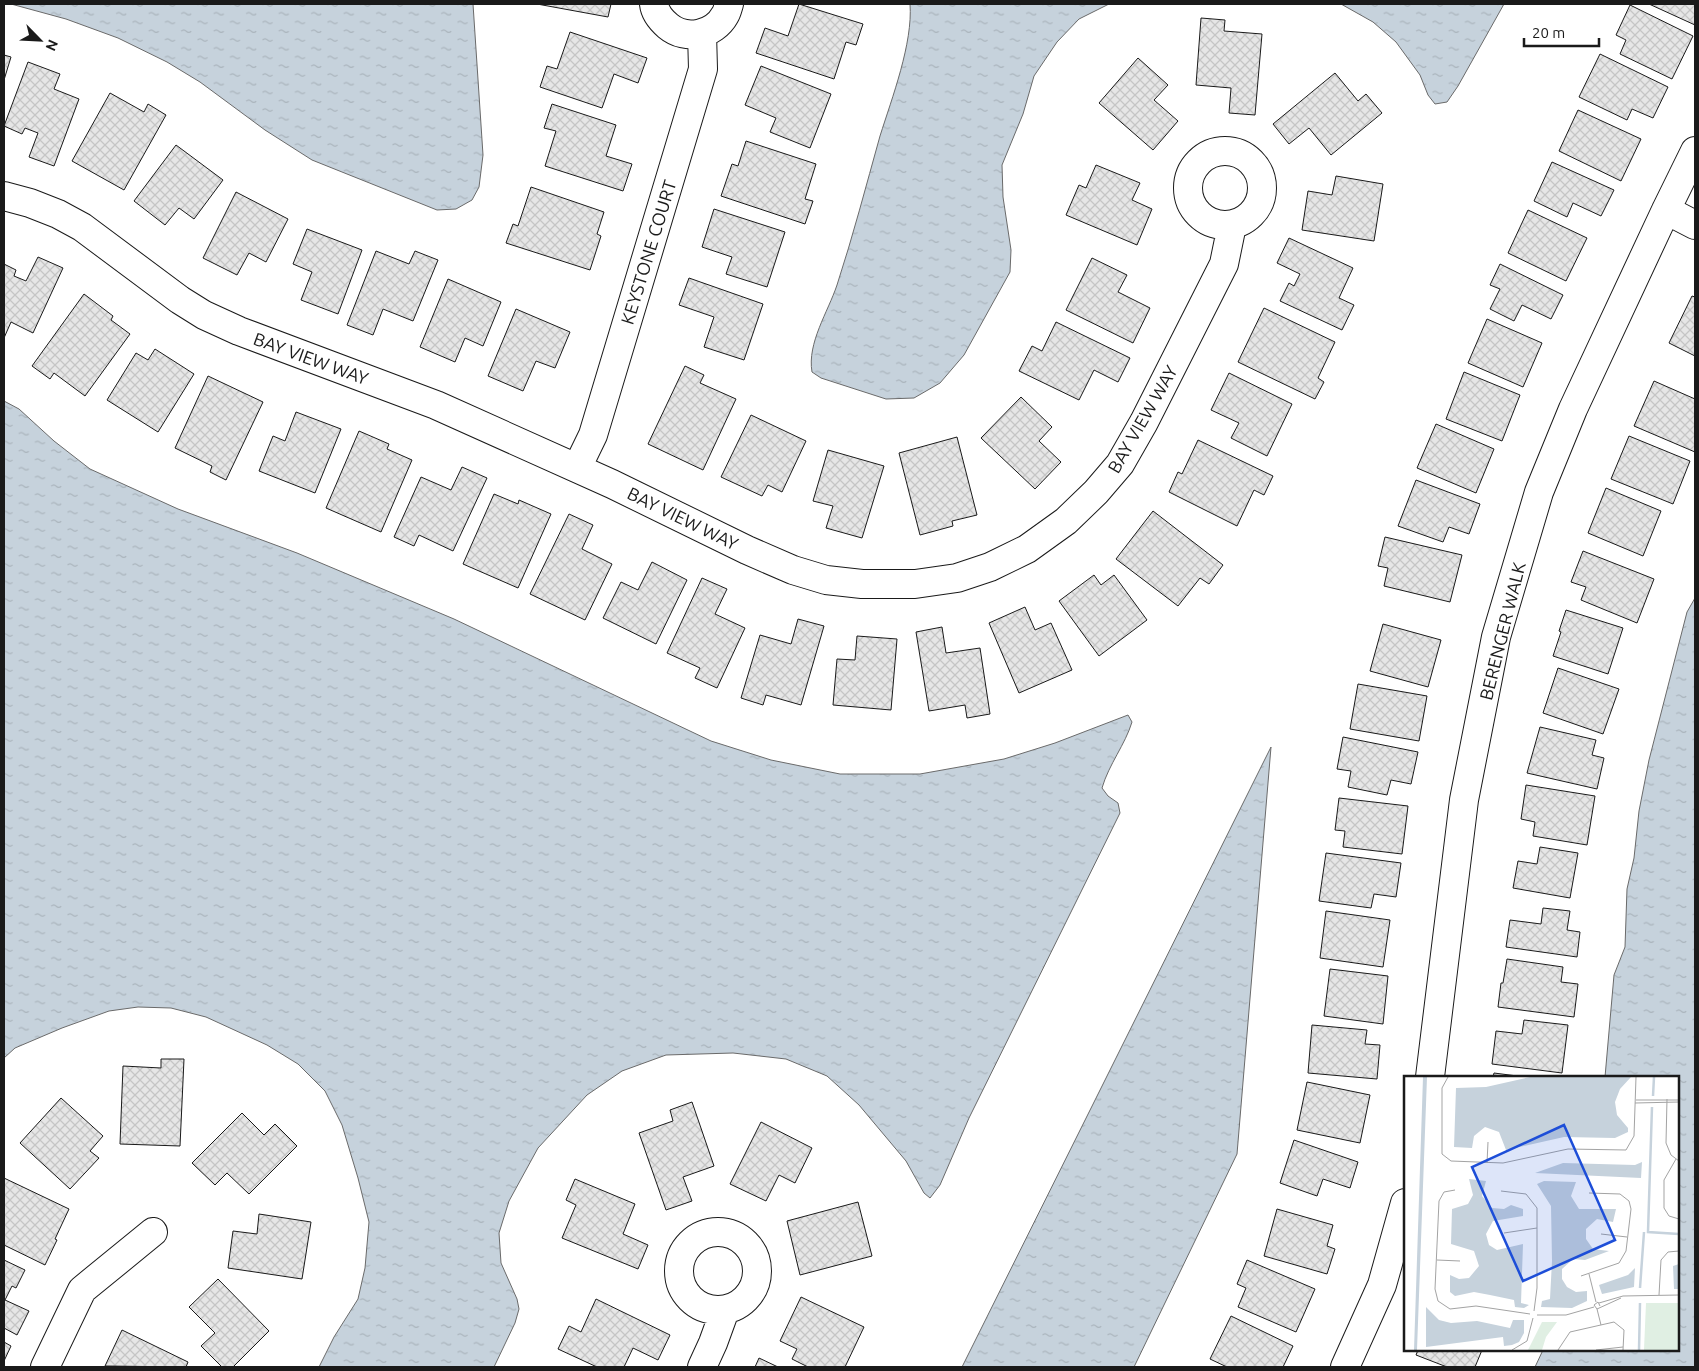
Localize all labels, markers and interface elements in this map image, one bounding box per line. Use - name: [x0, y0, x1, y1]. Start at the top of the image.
- north arrow: [15, 15, 65, 65]
- scale bar: [1524, 15, 1599, 47]
- text: 20 m: [1532, 24, 1565, 41]
- text: N: [42, 37, 61, 53]
- street label: KEYSTONE COURT: [617, 177, 679, 327]
- street label: BAY VIEW WAY: [251, 328, 372, 388]
- street label: BAY VIEW WAY: [1103, 361, 1181, 476]
- street label: BAY VIEW WAY: [624, 483, 742, 554]
- street label: BERENGER WALK: [1475, 560, 1529, 702]
- inset map: [1404, 1076, 1679, 1351]

